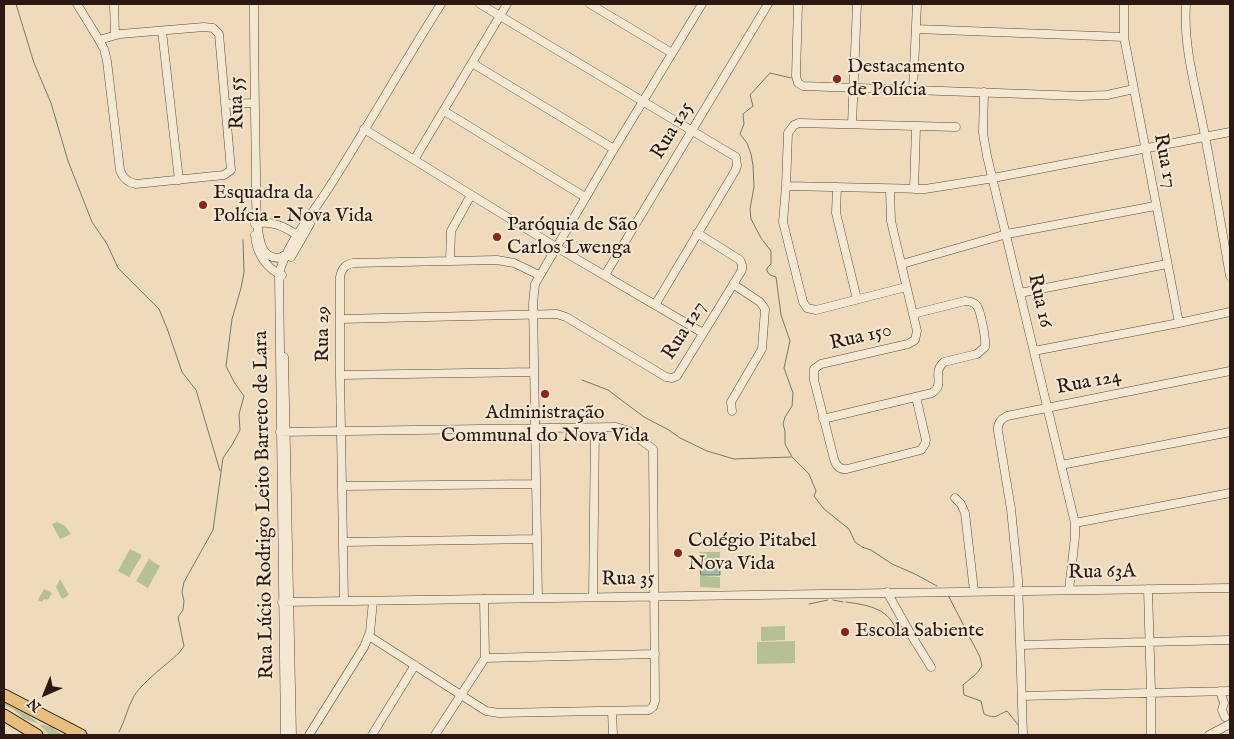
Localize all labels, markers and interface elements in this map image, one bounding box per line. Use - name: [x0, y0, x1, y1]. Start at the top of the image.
- place label: Destacamento de Polícia: [847, 56, 965, 103]
- marker: Destacamento de Polícia: [831, 73, 843, 85]
- street label: Rua 55: [226, 76, 250, 130]
- street label: Rua 125: [647, 98, 699, 164]
- street label: Rua 17: [1147, 132, 1181, 190]
- place label: Esquadra da Polícia - Nova Vida: [213, 182, 373, 229]
- marker: Esquadra da Polícia - Nova Vida: [197, 199, 209, 211]
- place label: Paróquia de São Carlos Lwenga: [507, 214, 638, 261]
- marker: Paróquia de São Carlos Lwenga: [491, 231, 503, 243]
- street label: Rua 16: [1021, 272, 1057, 330]
- street label: Rua 127: [658, 297, 712, 365]
- street label: Rua 29: [312, 306, 336, 362]
- street label: Rua 150: [828, 319, 894, 357]
- street label: Rua Lúcio Rodrigo Leito Barreto de Lara: [250, 330, 280, 680]
- street label: Rua 124: [1055, 365, 1123, 401]
- marker: Administração Communal do Nova Vida: [539, 388, 551, 400]
- place label: Administração Communal do Nova Vida: [441, 402, 649, 449]
- place label: Colégio Pitabel Nova Vida: [688, 530, 817, 577]
- marker: Colégio Pitabel Nova Vida: [672, 547, 684, 559]
- street label: Rua 63A: [1068, 560, 1136, 586]
- street label: Rua 35: [601, 568, 655, 592]
- place label: Escola Sabiente: [855, 620, 984, 644]
- marker: Escola Sabiente: [839, 626, 851, 638]
- north arrow: [20, 669, 70, 719]
- text: N: [24, 694, 45, 715]

